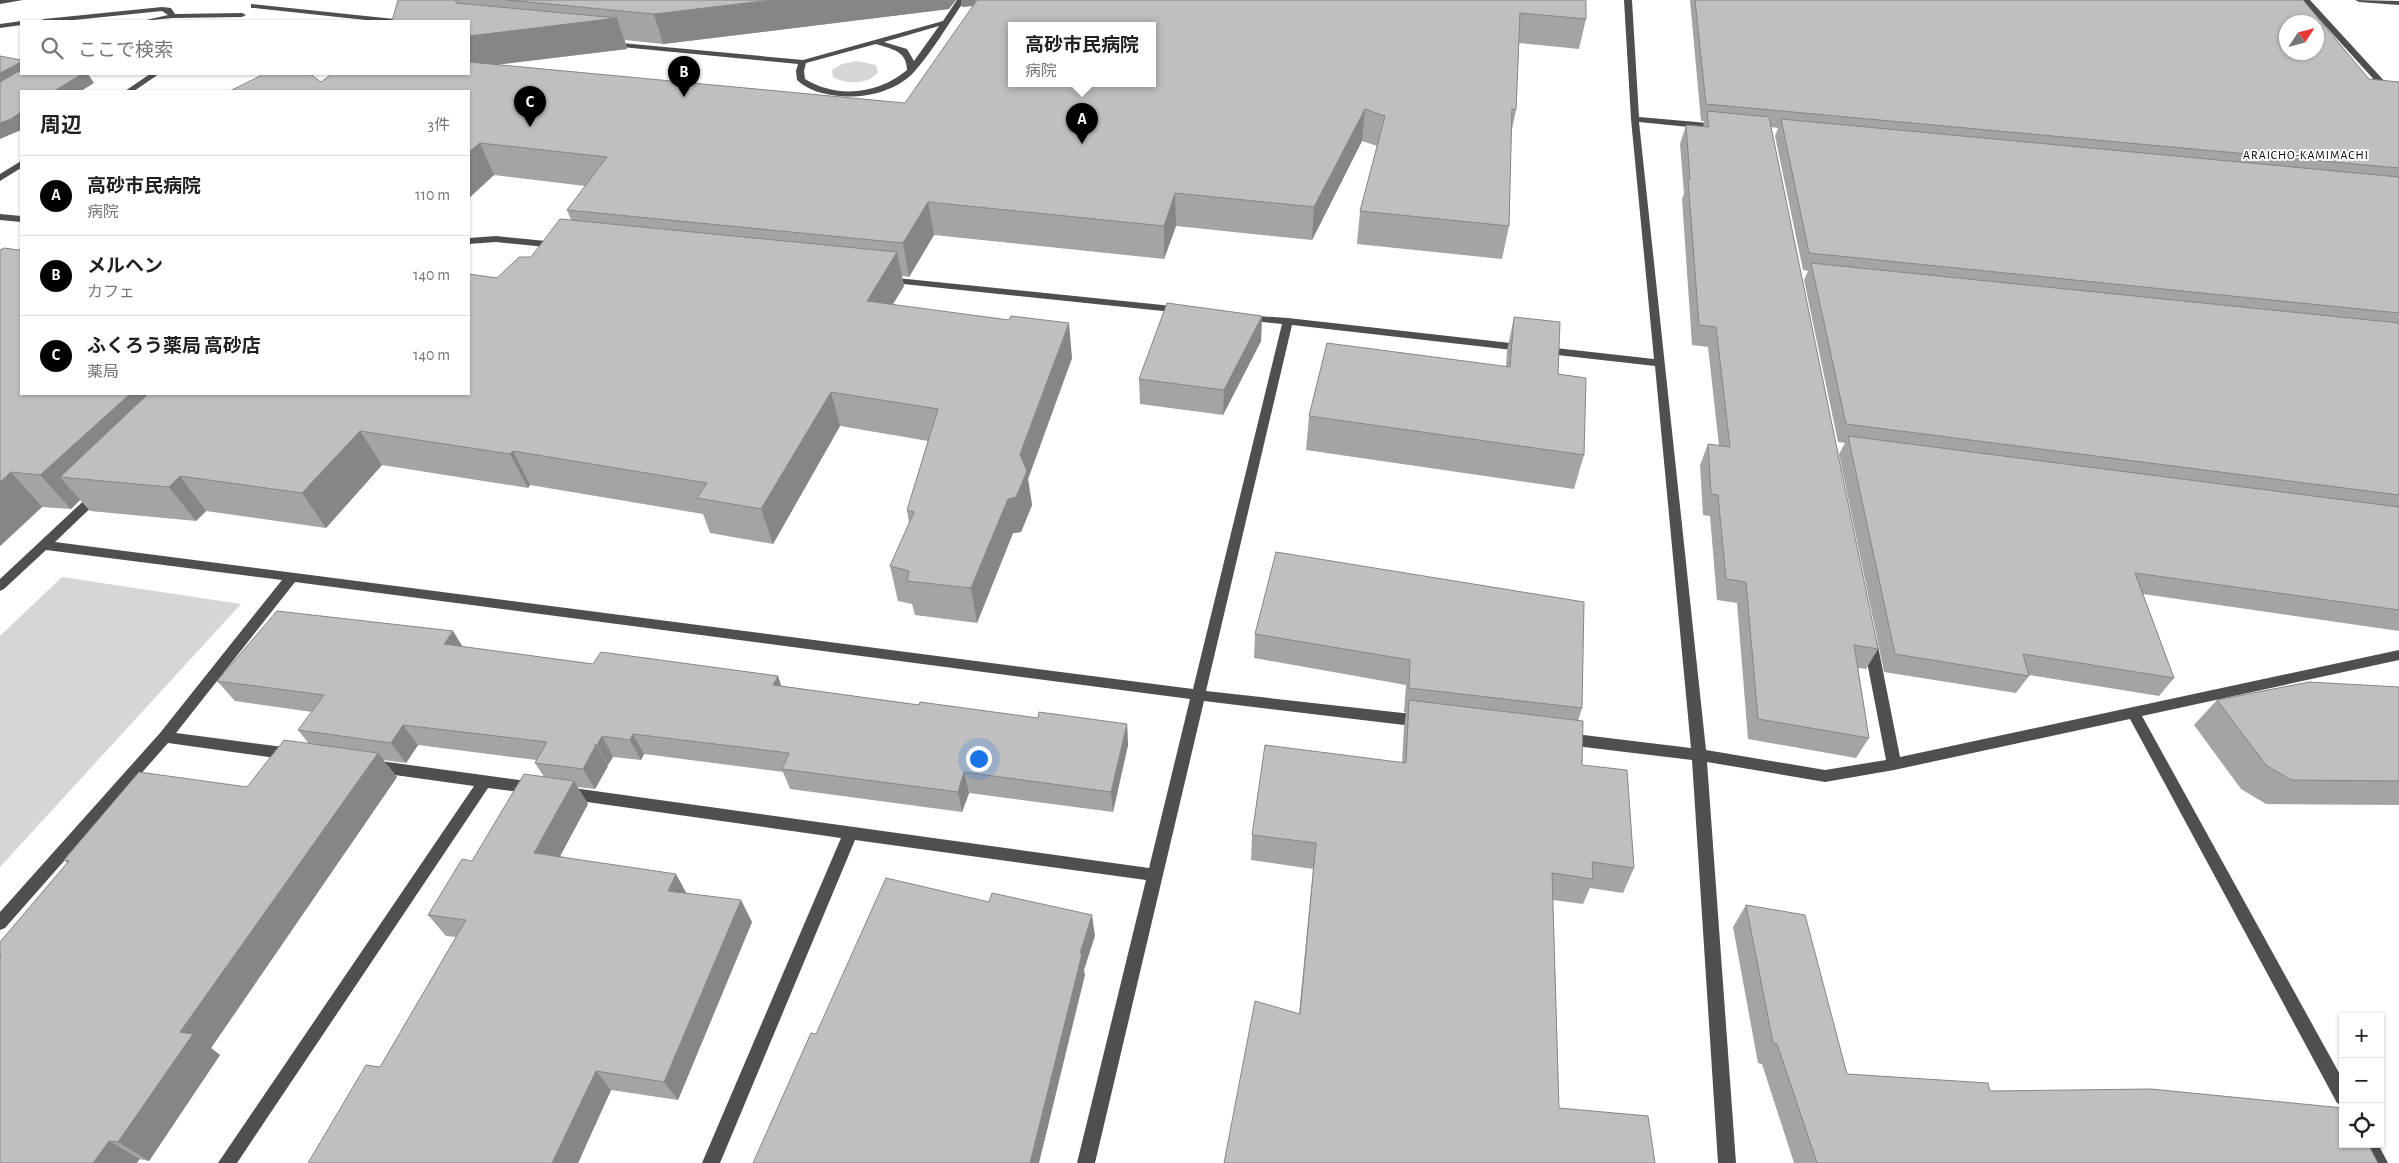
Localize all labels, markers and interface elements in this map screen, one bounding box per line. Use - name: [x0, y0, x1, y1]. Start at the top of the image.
- north arrow: [2279, 15, 2324, 60]
- search box: [20, 20, 470, 75]
- popup: [1008, 22, 1156, 87]
- icon: search: [38, 34, 66, 62]
- text: 高砂市民病院: [1025, 36, 1139, 55]
- text: ここで検索: [78, 41, 173, 60]
- pin: B: [668, 56, 700, 97]
- text: 病院: [1025, 63, 1057, 79]
- pin: C: [514, 86, 546, 127]
- pin: A: [1066, 103, 1098, 144]
- text: 周辺: [40, 115, 82, 136]
- text: 3件: [427, 117, 450, 133]
- district label: ARAICHO-KAMIMACHI: [2243, 149, 2369, 161]
- text: 高砂市民病院: [87, 177, 201, 196]
- text: A: [51, 187, 61, 203]
- text: 110 m: [415, 187, 450, 203]
- text: 病院: [87, 204, 119, 220]
- text: メルヘン: [87, 257, 163, 276]
- text: B: [51, 267, 61, 283]
- text: 140 m: [413, 267, 450, 283]
- text: カフェ: [87, 284, 135, 300]
- text: ふくろう薬局 高砂店: [87, 337, 261, 356]
- text: C: [52, 347, 60, 363]
- text: 140 m: [413, 347, 450, 363]
- text: 薬局: [87, 364, 119, 380]
- your location: [966, 746, 992, 772]
- map controls: [2339, 1013, 2384, 1148]
- button: +: [2339, 1013, 2384, 1058]
- button: −: [2339, 1058, 2384, 1103]
- button: locate: [2339, 1103, 2384, 1148]

